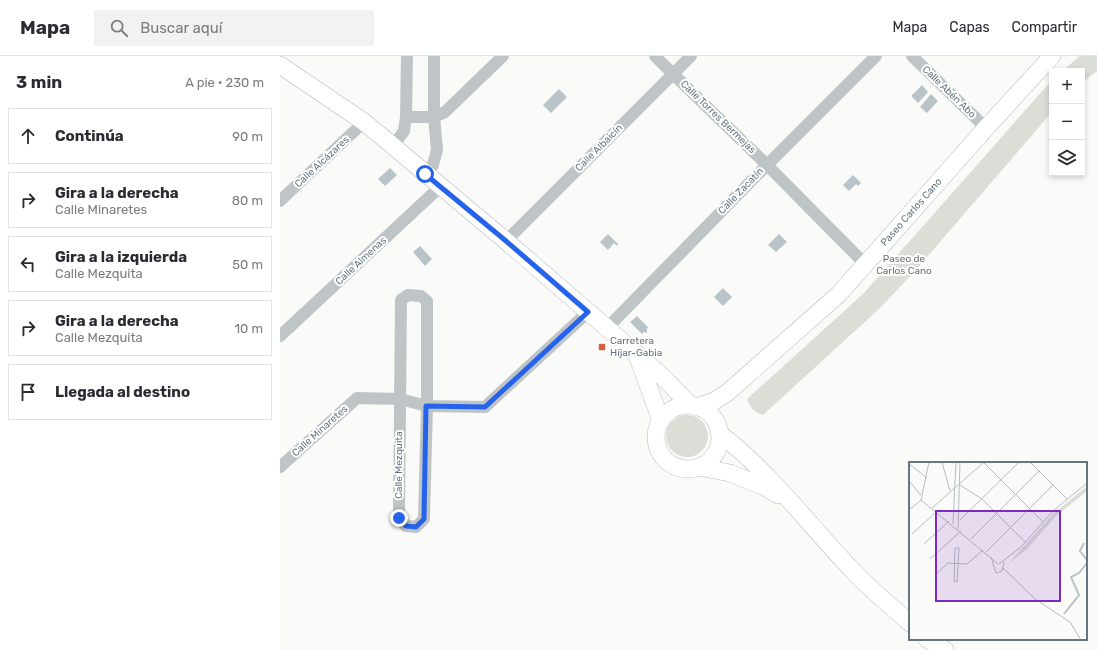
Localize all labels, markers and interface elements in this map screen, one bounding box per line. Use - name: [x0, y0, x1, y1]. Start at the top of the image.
- search box: [94, 10, 374, 46]
- text: Mapa: [20, 16, 70, 39]
- icon: search: [108, 17, 130, 39]
- text: Buscar aquí: [140, 19, 222, 37]
- text: Mapa: [892, 19, 927, 36]
- text: Capas: [949, 19, 990, 36]
- text: Compartir: [1012, 19, 1077, 36]
- street label: Calle Abén Abo: [920, 63, 978, 121]
- map controls: [1049, 68, 1085, 176]
- button: +: [1049, 68, 1085, 104]
- text: 3 min: [16, 72, 62, 92]
- text: A pie · 230 m: [185, 75, 264, 90]
- street label: Calle Torres Bermejas: [678, 78, 758, 156]
- button: −: [1049, 104, 1085, 140]
- street label: Calle Albaicín: [573, 122, 625, 174]
- icon: ahead: [17, 125, 39, 147]
- text: Continúa: [55, 127, 124, 145]
- text: 90 m: [232, 129, 263, 144]
- street label: Calle Alcázares: [292, 134, 352, 190]
- button: layers: [1049, 140, 1085, 176]
- route start: [416, 165, 434, 183]
- street label: Calle Zacatín: [716, 165, 766, 217]
- street label: Paseo Carlos Cano: [878, 176, 945, 249]
- text: Gira a la derecha: [55, 184, 179, 202]
- icon: right: [17, 189, 39, 211]
- text: 80 m: [232, 193, 263, 208]
- text: Calle Minaretes: [55, 202, 147, 217]
- street label: Calle Almenas: [333, 234, 389, 288]
- text: Gira a la izquierda: [55, 248, 187, 266]
- icon: left: [17, 253, 39, 275]
- park label: Paseo de Carlos Cano: [876, 253, 932, 277]
- text: 50 m: [232, 257, 263, 272]
- text: Calle Mezquita: [55, 266, 143, 281]
- text: Gira a la derecha: [55, 312, 179, 330]
- icon: right: [17, 317, 39, 339]
- text: 10 m: [234, 321, 263, 336]
- text: Calle Mezquita: [55, 330, 143, 345]
- place label: Carretera Híjar-Gabia: [610, 335, 662, 359]
- marker: Carretera Híjar-Gabia: [597, 342, 607, 352]
- icon: arrive: [17, 381, 39, 403]
- text: Llegada al destino: [55, 383, 190, 401]
- street label: Calle Minaretes: [290, 403, 350, 459]
- street label: Calle Mezquita: [393, 431, 405, 499]
- inset map: [909, 462, 1087, 640]
- route end: [390, 509, 408, 527]

